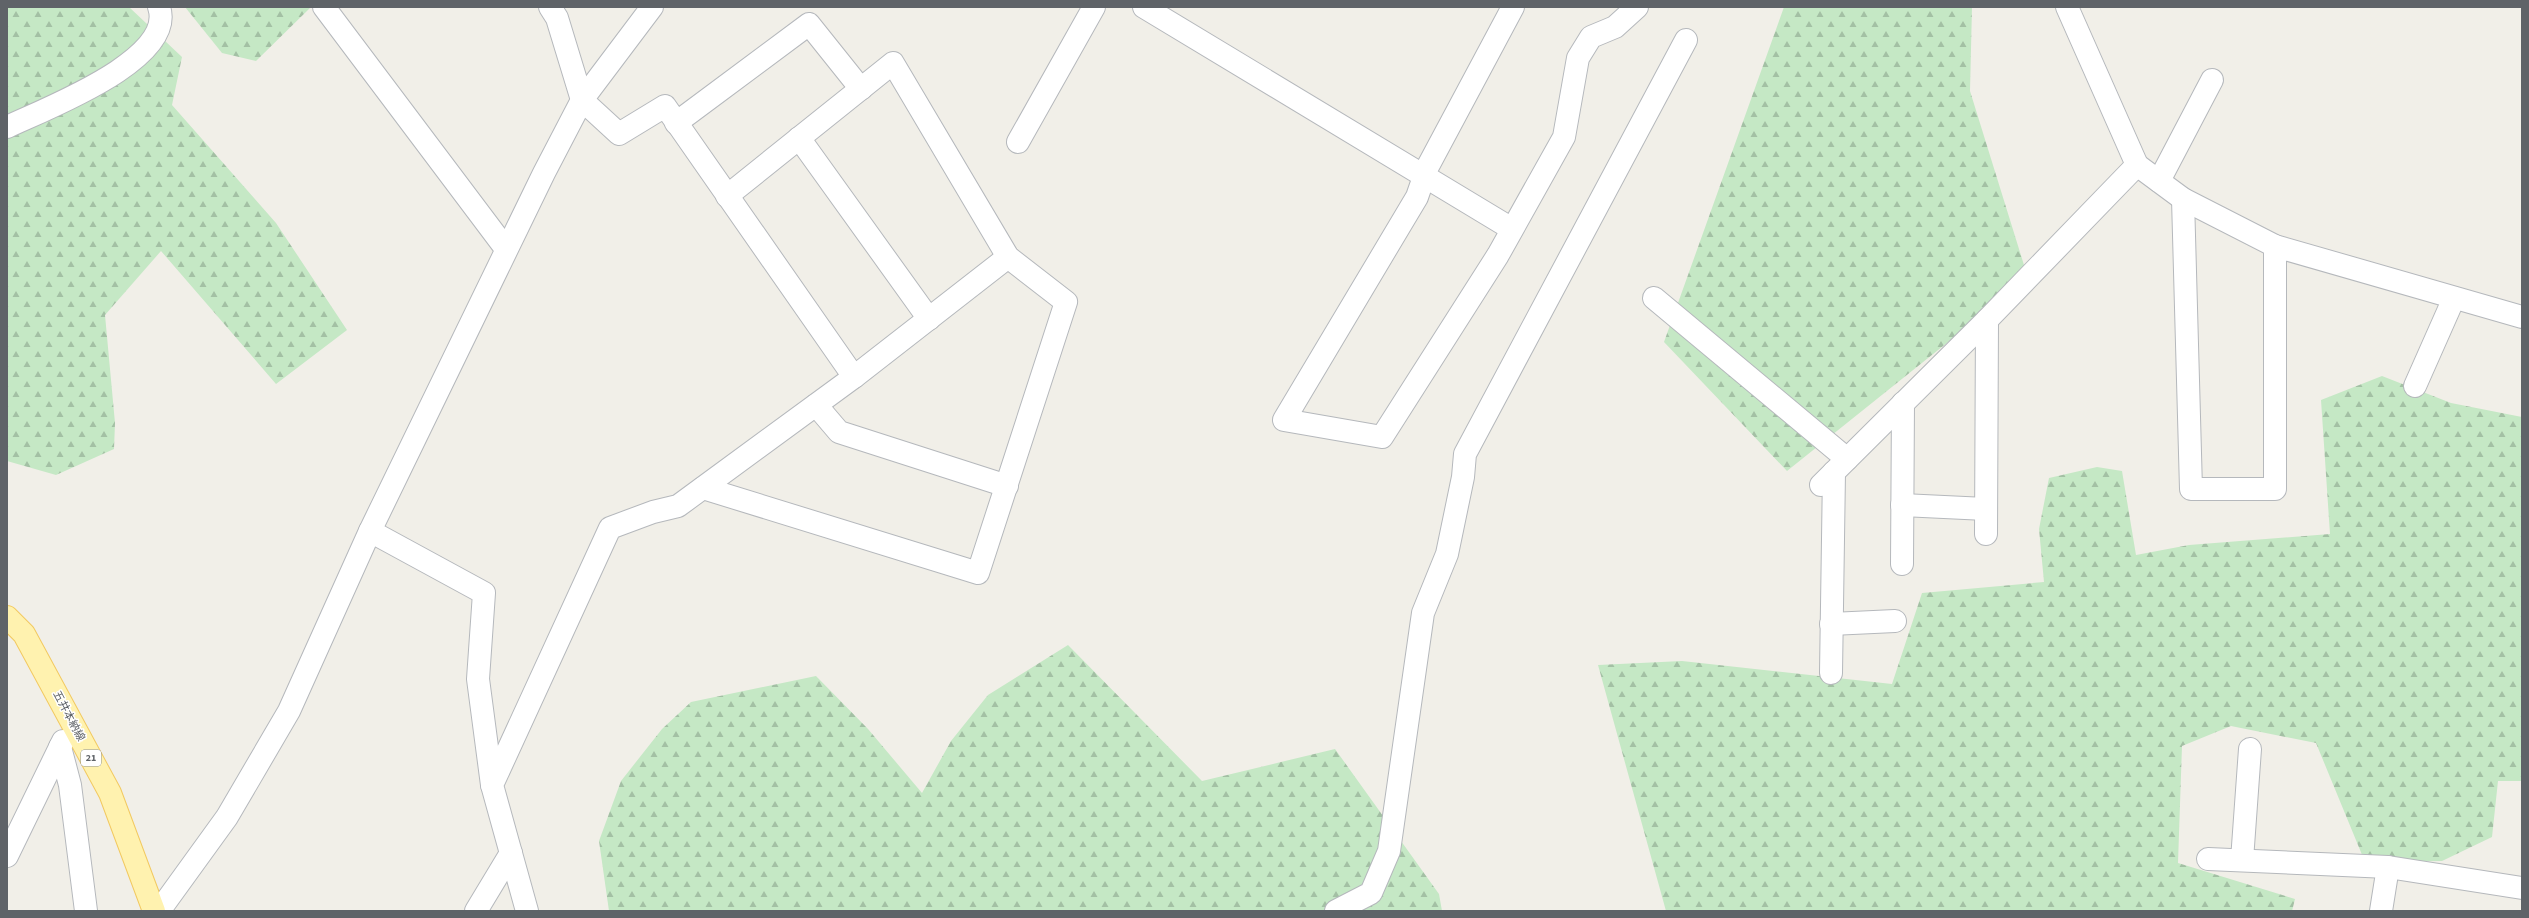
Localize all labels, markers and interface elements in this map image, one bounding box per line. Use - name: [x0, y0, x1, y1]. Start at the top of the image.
- street label: 五井本納線: [49, 688, 89, 744]
- road number: 21: [81, 750, 101, 766]

